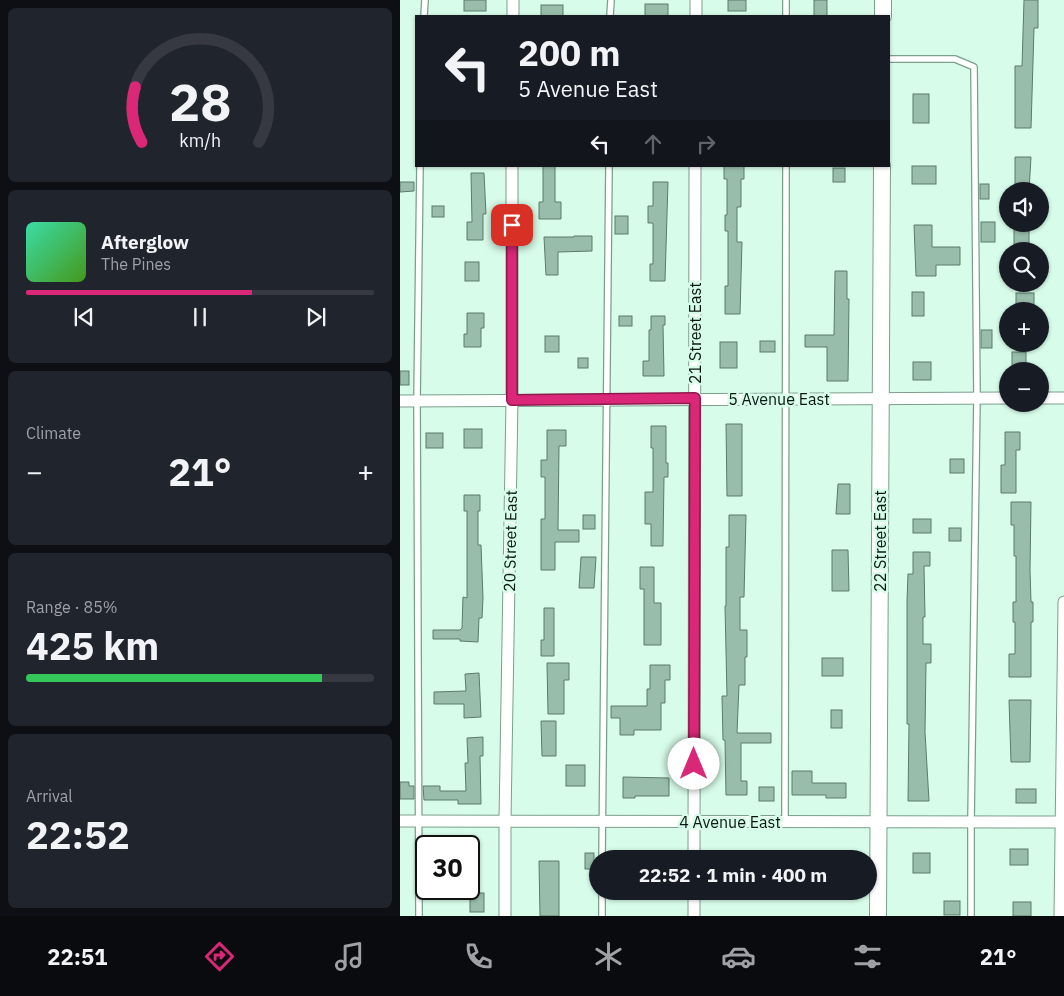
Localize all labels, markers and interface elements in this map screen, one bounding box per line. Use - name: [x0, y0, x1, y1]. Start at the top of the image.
- text: 200 m: [518, 30, 621, 76]
- icon: left: [435, 35, 500, 100]
- text: 28: [169, 68, 231, 135]
- text: 5 Avenue East: [518, 74, 658, 103]
- text: km/h: [179, 129, 221, 152]
- icon: left: [586, 130, 614, 158]
- icon: ahead: [639, 130, 667, 158]
- icon: right: [692, 130, 720, 158]
- map controls: [999, 182, 1049, 412]
- button: sound: [999, 182, 1049, 232]
- pin: [491, 204, 533, 246]
- icon: arrive: [498, 211, 526, 239]
- text: Afterglow: [101, 230, 189, 254]
- button: search: [999, 242, 1049, 292]
- text: The Pines: [101, 254, 171, 274]
- street label: 21 Street East: [685, 282, 705, 384]
- button: +: [999, 302, 1049, 352]
- icon: previous: [70, 303, 98, 331]
- icon: pause: [186, 303, 214, 331]
- icon: next: [302, 303, 330, 331]
- button: −: [999, 362, 1049, 412]
- street label: 5 Avenue East: [728, 389, 830, 409]
- text: Climate: [26, 423, 81, 443]
- text: 21°: [168, 447, 232, 496]
- text: −: [26, 453, 43, 490]
- text: +: [357, 453, 374, 490]
- street label: 20 Street East: [499, 490, 521, 592]
- street label: 22 Street East: [870, 490, 890, 592]
- text: Range · 85%: [26, 597, 118, 617]
- text: 425 km: [26, 621, 159, 670]
- position arrow: [667, 737, 719, 789]
- text: Arrival: [26, 786, 73, 806]
- text: 22:52: [26, 810, 130, 859]
- street label: 4 Avenue East: [679, 812, 781, 832]
- speed limit sign: 30: [415, 835, 480, 900]
- text: 22:52 · 1 min · 400 m: [639, 863, 827, 887]
- icon: directions: [202, 939, 237, 974]
- icon: music: [332, 939, 367, 974]
- icon: phone: [461, 939, 496, 974]
- icon: climate: [591, 939, 626, 974]
- icon: car: [721, 939, 756, 974]
- icon: filters: [850, 939, 885, 974]
- text: 22:51: [47, 942, 107, 971]
- text: 21°: [980, 942, 1017, 971]

